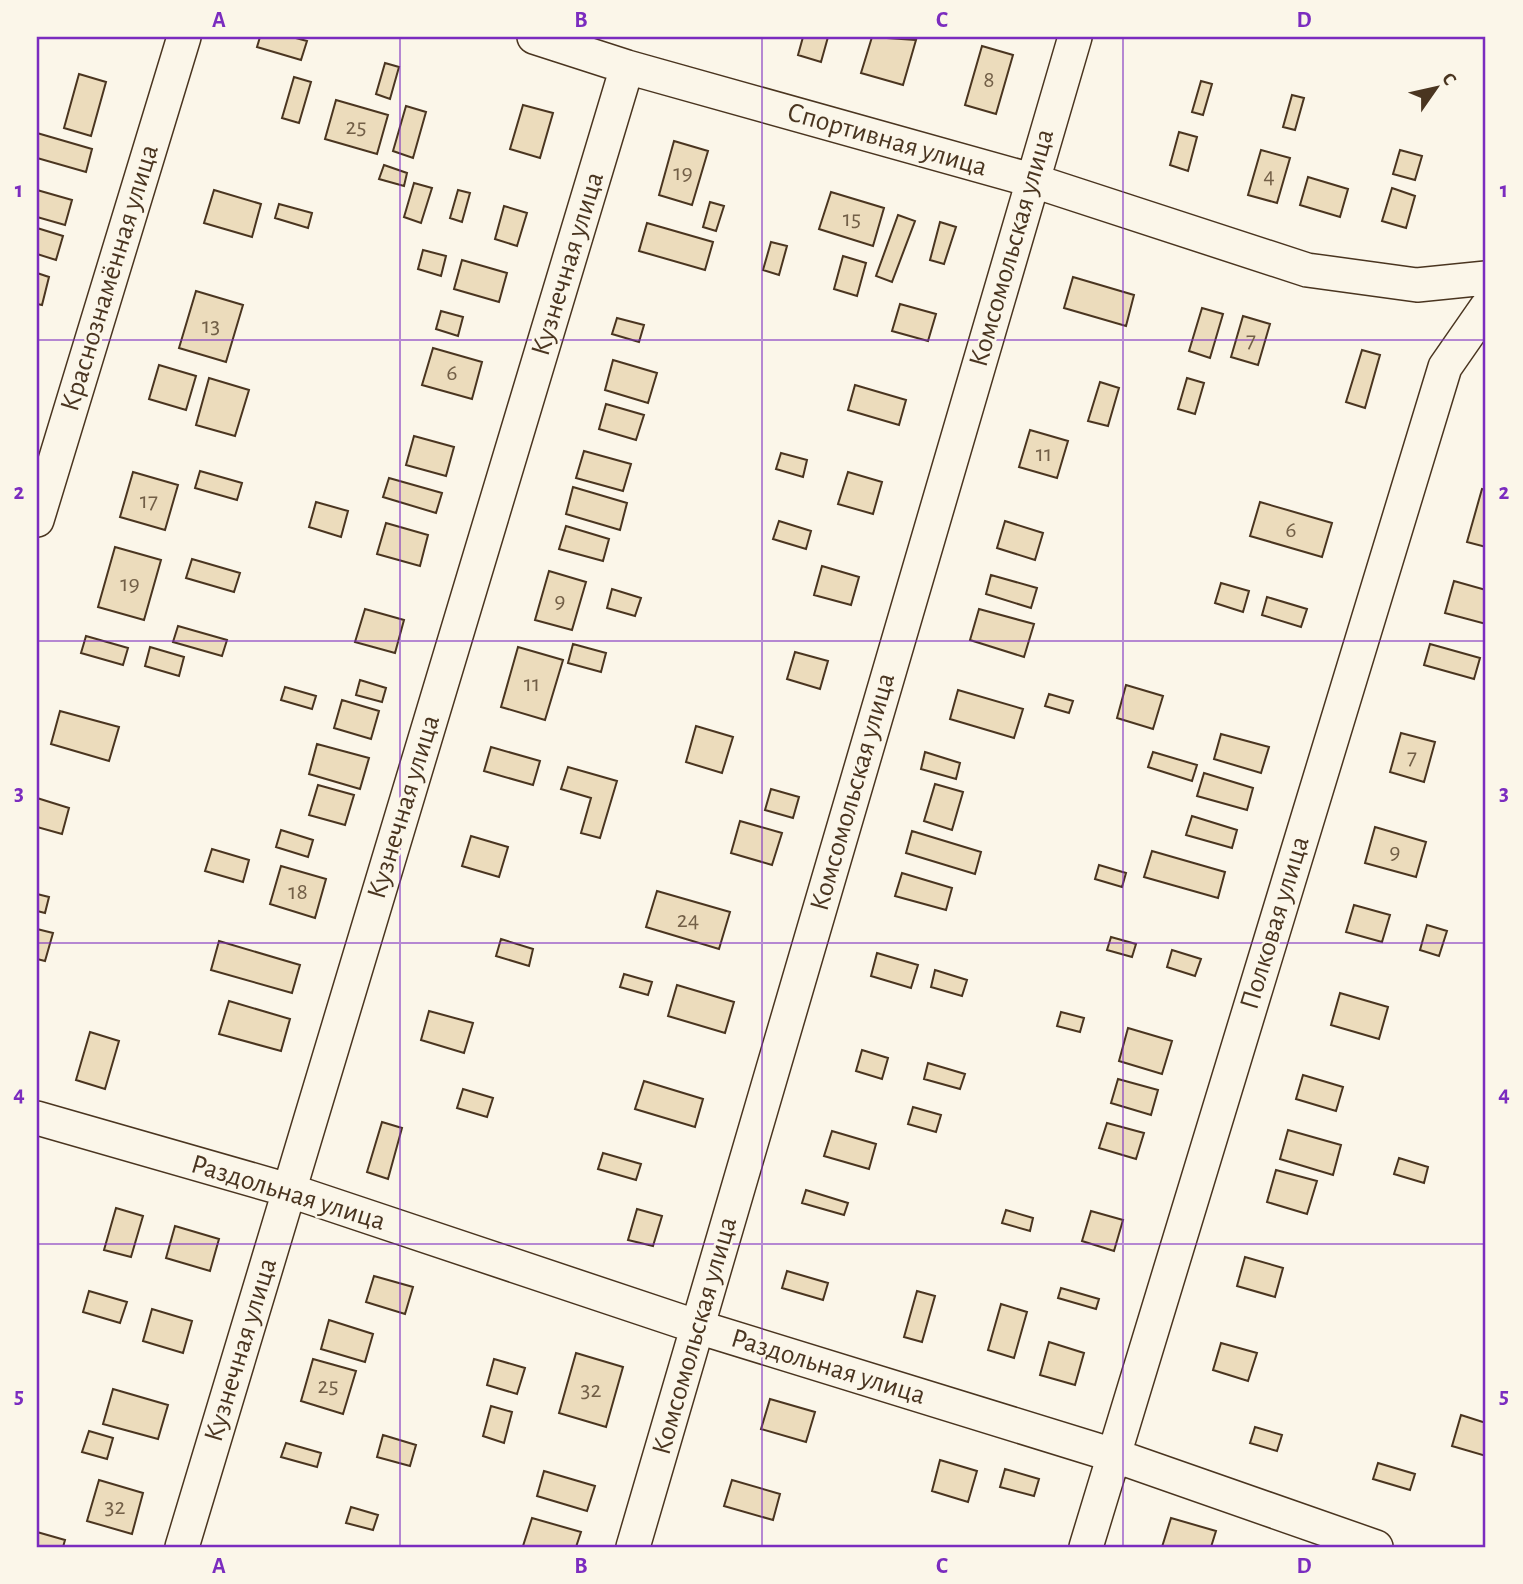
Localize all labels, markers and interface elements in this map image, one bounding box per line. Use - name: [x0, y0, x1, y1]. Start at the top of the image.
- text: A: [212, 9, 226, 32]
- text: B: [574, 9, 588, 32]
- text: C: [936, 9, 948, 32]
- text: D: [1296, 9, 1312, 32]
- north arrow: [1400, 52, 1470, 122]
- house number: 8: [983, 68, 995, 92]
- text: С: [1438, 70, 1460, 89]
- street label: Спортивная улица: [784, 98, 990, 182]
- house number: 25: [346, 115, 366, 139]
- street label: Комсомольская улица: [965, 126, 1059, 370]
- street label: Краснознамённая улица: [56, 141, 164, 415]
- house number: 19: [673, 161, 693, 185]
- house number: 4: [1263, 164, 1275, 188]
- street label: Кузнечная улица: [527, 169, 609, 359]
- text: 1: [15, 179, 23, 202]
- text: 1: [1500, 179, 1508, 202]
- house number: 15: [843, 207, 861, 231]
- house number: 13: [202, 314, 220, 338]
- house number: 7: [1246, 328, 1256, 352]
- house number: 6: [446, 361, 458, 385]
- house number: 11: [1036, 442, 1052, 466]
- text: 2: [14, 481, 25, 504]
- text: 2: [1499, 481, 1510, 504]
- house number: 17: [140, 489, 158, 513]
- house number: 6: [1285, 518, 1297, 542]
- house number: 19: [120, 572, 140, 596]
- house number: 9: [554, 589, 566, 613]
- street label: Комсомольская улица: [806, 670, 900, 914]
- house number: 11: [524, 672, 540, 696]
- street label: Кузнечная улица: [363, 712, 445, 902]
- house number: 7: [1407, 745, 1417, 769]
- text: 3: [14, 782, 24, 805]
- text: 3: [1499, 782, 1509, 805]
- street label: Полковая улица: [1235, 833, 1315, 1013]
- house number: 9: [1389, 840, 1401, 864]
- house number: 18: [288, 880, 308, 904]
- house number: 24: [677, 908, 699, 932]
- text: 4: [13, 1083, 25, 1106]
- text: 4: [1498, 1083, 1510, 1106]
- street label: Раздольная улица: [187, 1150, 389, 1236]
- street label: Комсомольская улица: [648, 1214, 742, 1458]
- street label: Кузнечная улица: [200, 1255, 282, 1445]
- street label: Раздольная улица: [727, 1324, 929, 1410]
- house number: 25: [318, 1374, 338, 1398]
- house number: 32: [581, 1378, 601, 1402]
- text: 5: [14, 1385, 24, 1408]
- text: 5: [1499, 1385, 1509, 1408]
- house number: 32: [105, 1495, 125, 1519]
- text: A: [212, 1555, 226, 1578]
- text: B: [574, 1555, 588, 1578]
- text: C: [936, 1555, 948, 1578]
- text: D: [1296, 1555, 1312, 1578]

